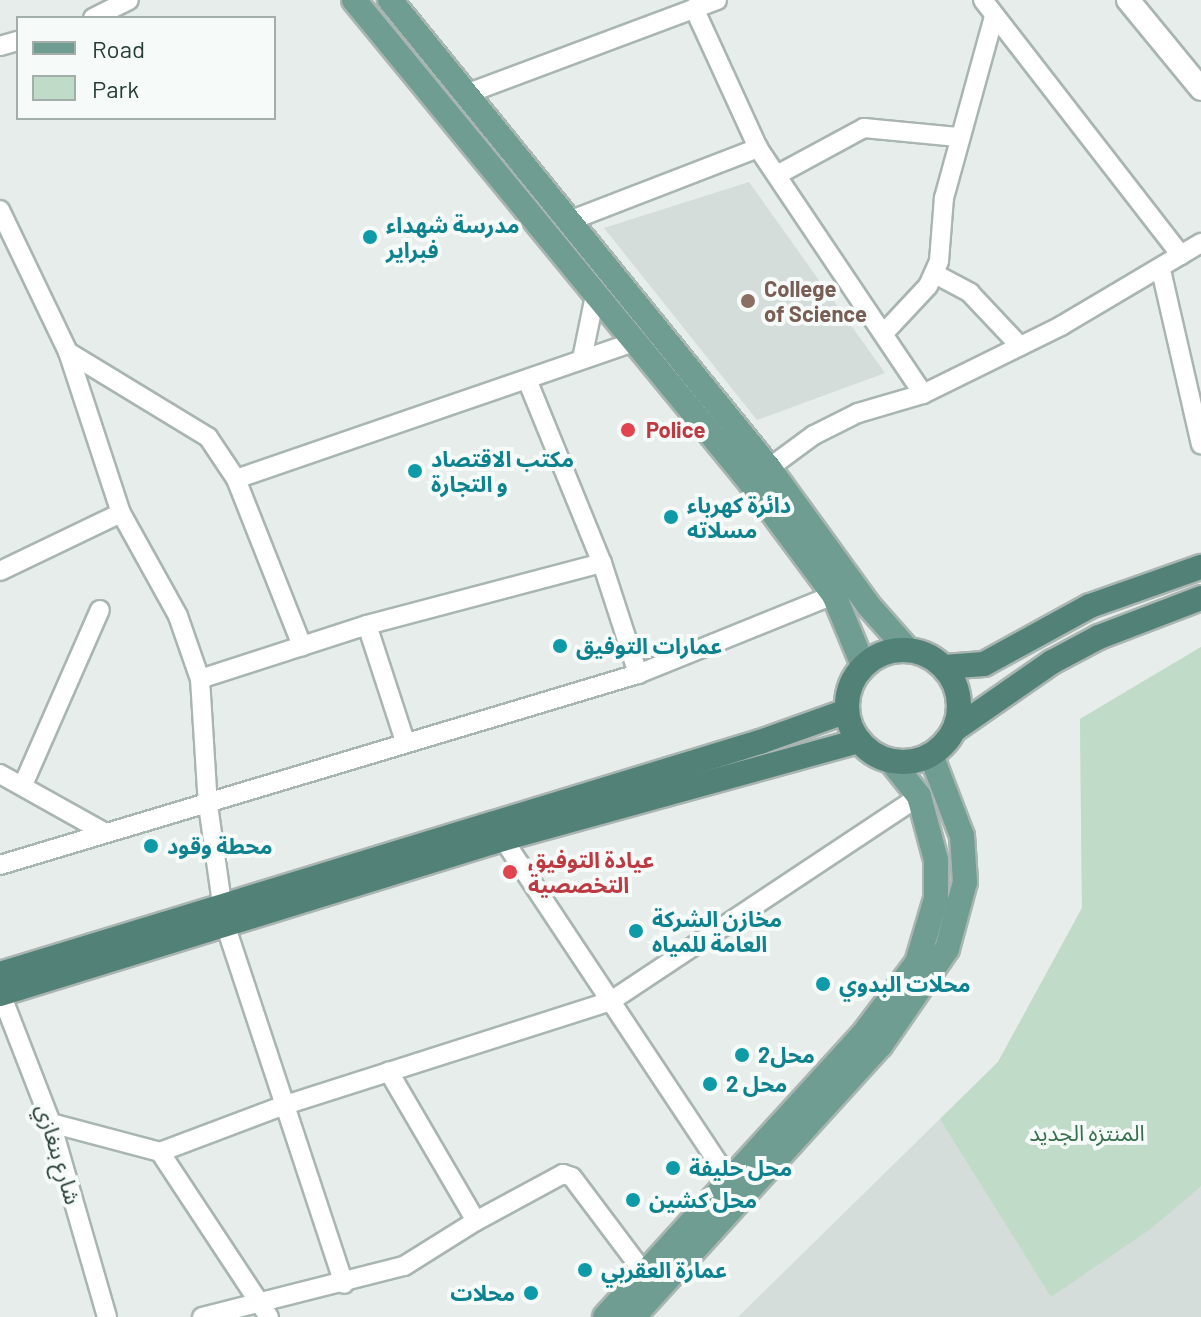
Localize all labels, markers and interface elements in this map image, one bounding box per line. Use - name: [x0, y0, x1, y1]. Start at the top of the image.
- legend: [16, 16, 276, 120]
- text: Road: [92, 34, 145, 63]
- text: Park: [92, 74, 139, 103]
- place label: مدرسة شهداء فبراير: [386, 211, 520, 262]
- marker: مدرسة شهداء فبراير: [361, 228, 379, 246]
- place label: College of Science: [764, 275, 867, 326]
- marker: College of Science: [739, 292, 757, 310]
- place label: Police: [646, 417, 705, 443]
- marker: Police: [617, 419, 639, 441]
- place label: مكتب الاقتصاد و التجارة: [431, 445, 574, 496]
- marker: مكتب الاقتصاد و التجارة: [406, 462, 424, 480]
- place label: دائرة كهرباء مسلاته: [687, 491, 791, 542]
- marker: دائرة كهرباء مسلاته: [662, 508, 680, 526]
- place label: عمارات التوفيق: [576, 633, 722, 659]
- marker: عمارات التوفيق: [551, 637, 569, 655]
- place label: محطة وقود: [167, 833, 273, 859]
- marker: محطة وقود: [142, 837, 160, 855]
- place label: عيادة التوفيق التخصصية: [528, 846, 654, 898]
- marker: عيادة التوفيق التخصصية: [499, 861, 521, 883]
- place label: مخازن الشركة العامة للمياه: [652, 905, 782, 956]
- marker: مخازن الشركة العامة للمياه: [627, 922, 645, 940]
- place label: محلات البدوي: [839, 971, 971, 997]
- marker: محلات البدوي: [814, 975, 832, 993]
- place label: محل2: [758, 1042, 815, 1068]
- marker: محل2: [733, 1046, 751, 1064]
- place label: محل 2: [726, 1071, 787, 1097]
- marker: محل 2: [701, 1075, 719, 1093]
- street label: شارع بنغازي: [31, 1101, 87, 1207]
- park label: المنتزه الجديد: [1029, 1120, 1145, 1146]
- place label: محل حليفة: [689, 1155, 792, 1181]
- marker: محل حليفة: [664, 1159, 682, 1177]
- place label: محل كشين: [649, 1187, 757, 1213]
- marker: محل كشين: [624, 1191, 642, 1209]
- place label: عمارة العقربي: [601, 1257, 727, 1283]
- marker: عمارة العقربي: [576, 1261, 594, 1279]
- place label: محلات: [450, 1280, 515, 1306]
- marker: محلات: [522, 1284, 540, 1302]

